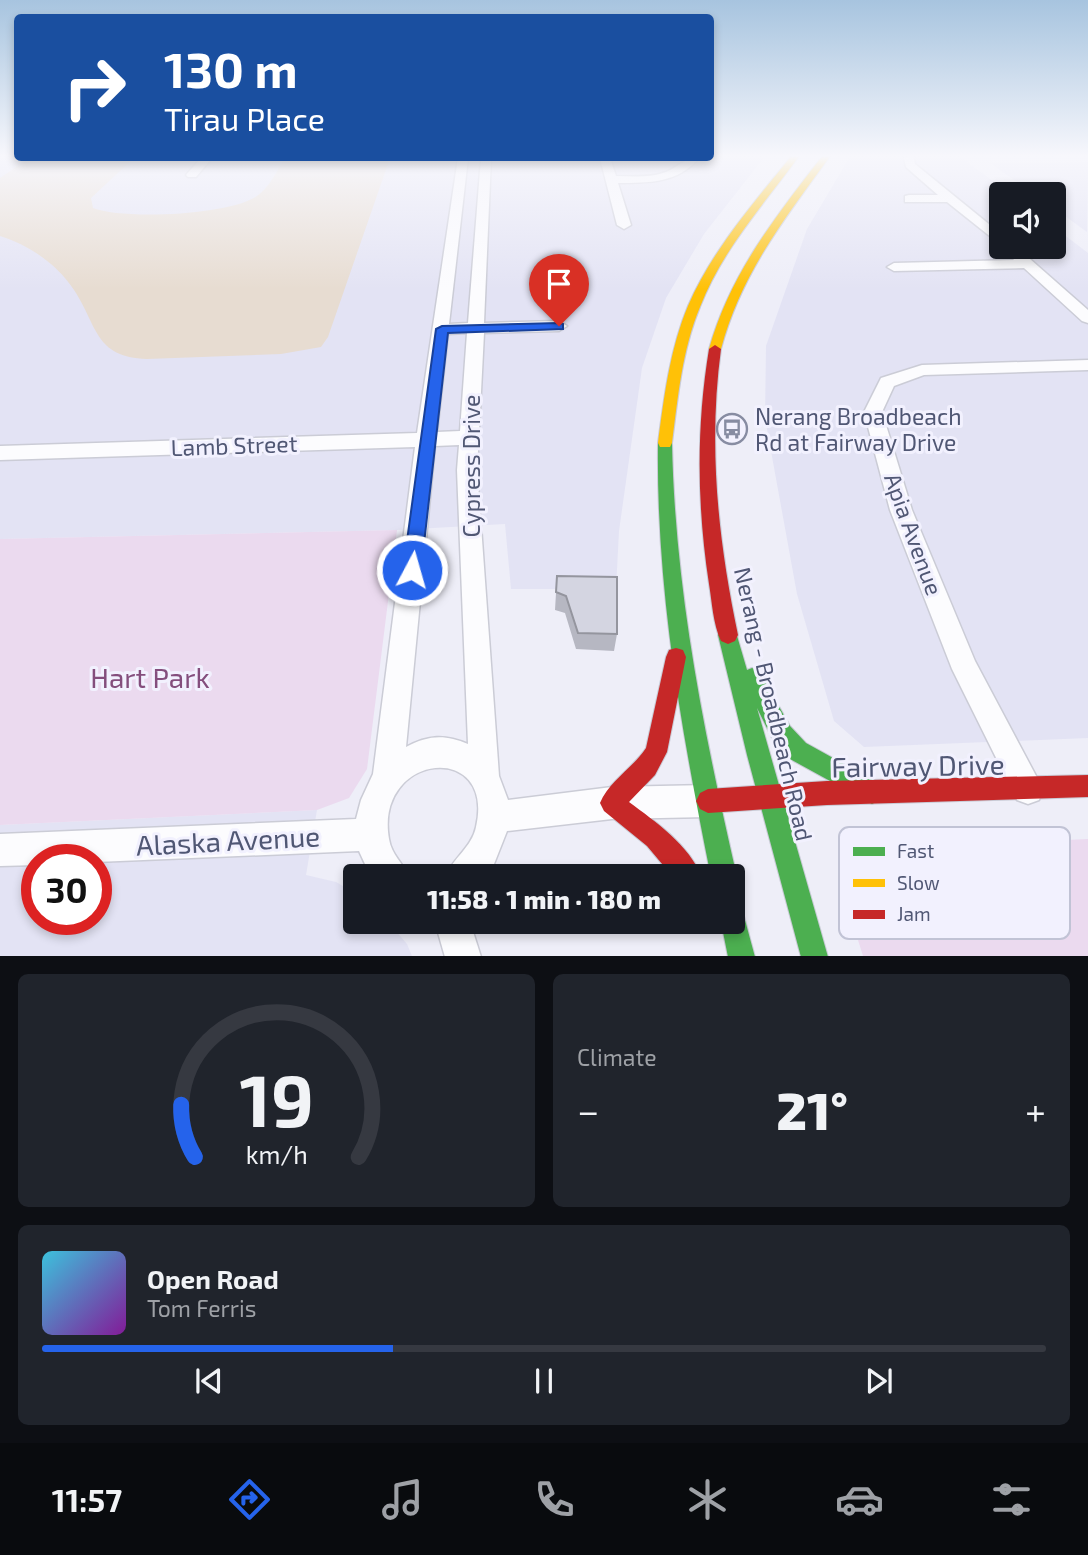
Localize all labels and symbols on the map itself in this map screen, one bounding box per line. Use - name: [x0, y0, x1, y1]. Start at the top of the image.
- pin: [529, 254, 589, 326]
- street label: Cypress Drive: [457, 395, 485, 537]
- place label: Nerang Broadbeach Rd at Fairway Drive: [755, 402, 962, 456]
- bus stop icon: Nerang Broadbeach Rd at Fairway Drive: [715, 412, 749, 446]
- street label: Lamb Street: [170, 429, 298, 461]
- street label: Apia Avenue: [879, 469, 949, 599]
- position arrow: [375, 533, 449, 607]
- street label: Nerang - Broadbeach Road: [729, 564, 819, 844]
- park label: Hart Park: [90, 660, 210, 694]
- street label: Fairway Drive: [831, 746, 1005, 784]
- street label: Alaska Avenue: [135, 818, 321, 862]
- legend: [839, 827, 1070, 939]
- text: Fast: [897, 839, 934, 862]
- speed limit sign: 30: [21, 844, 112, 935]
- text: Slow: [897, 871, 940, 894]
- text: Jam: [897, 902, 931, 925]

